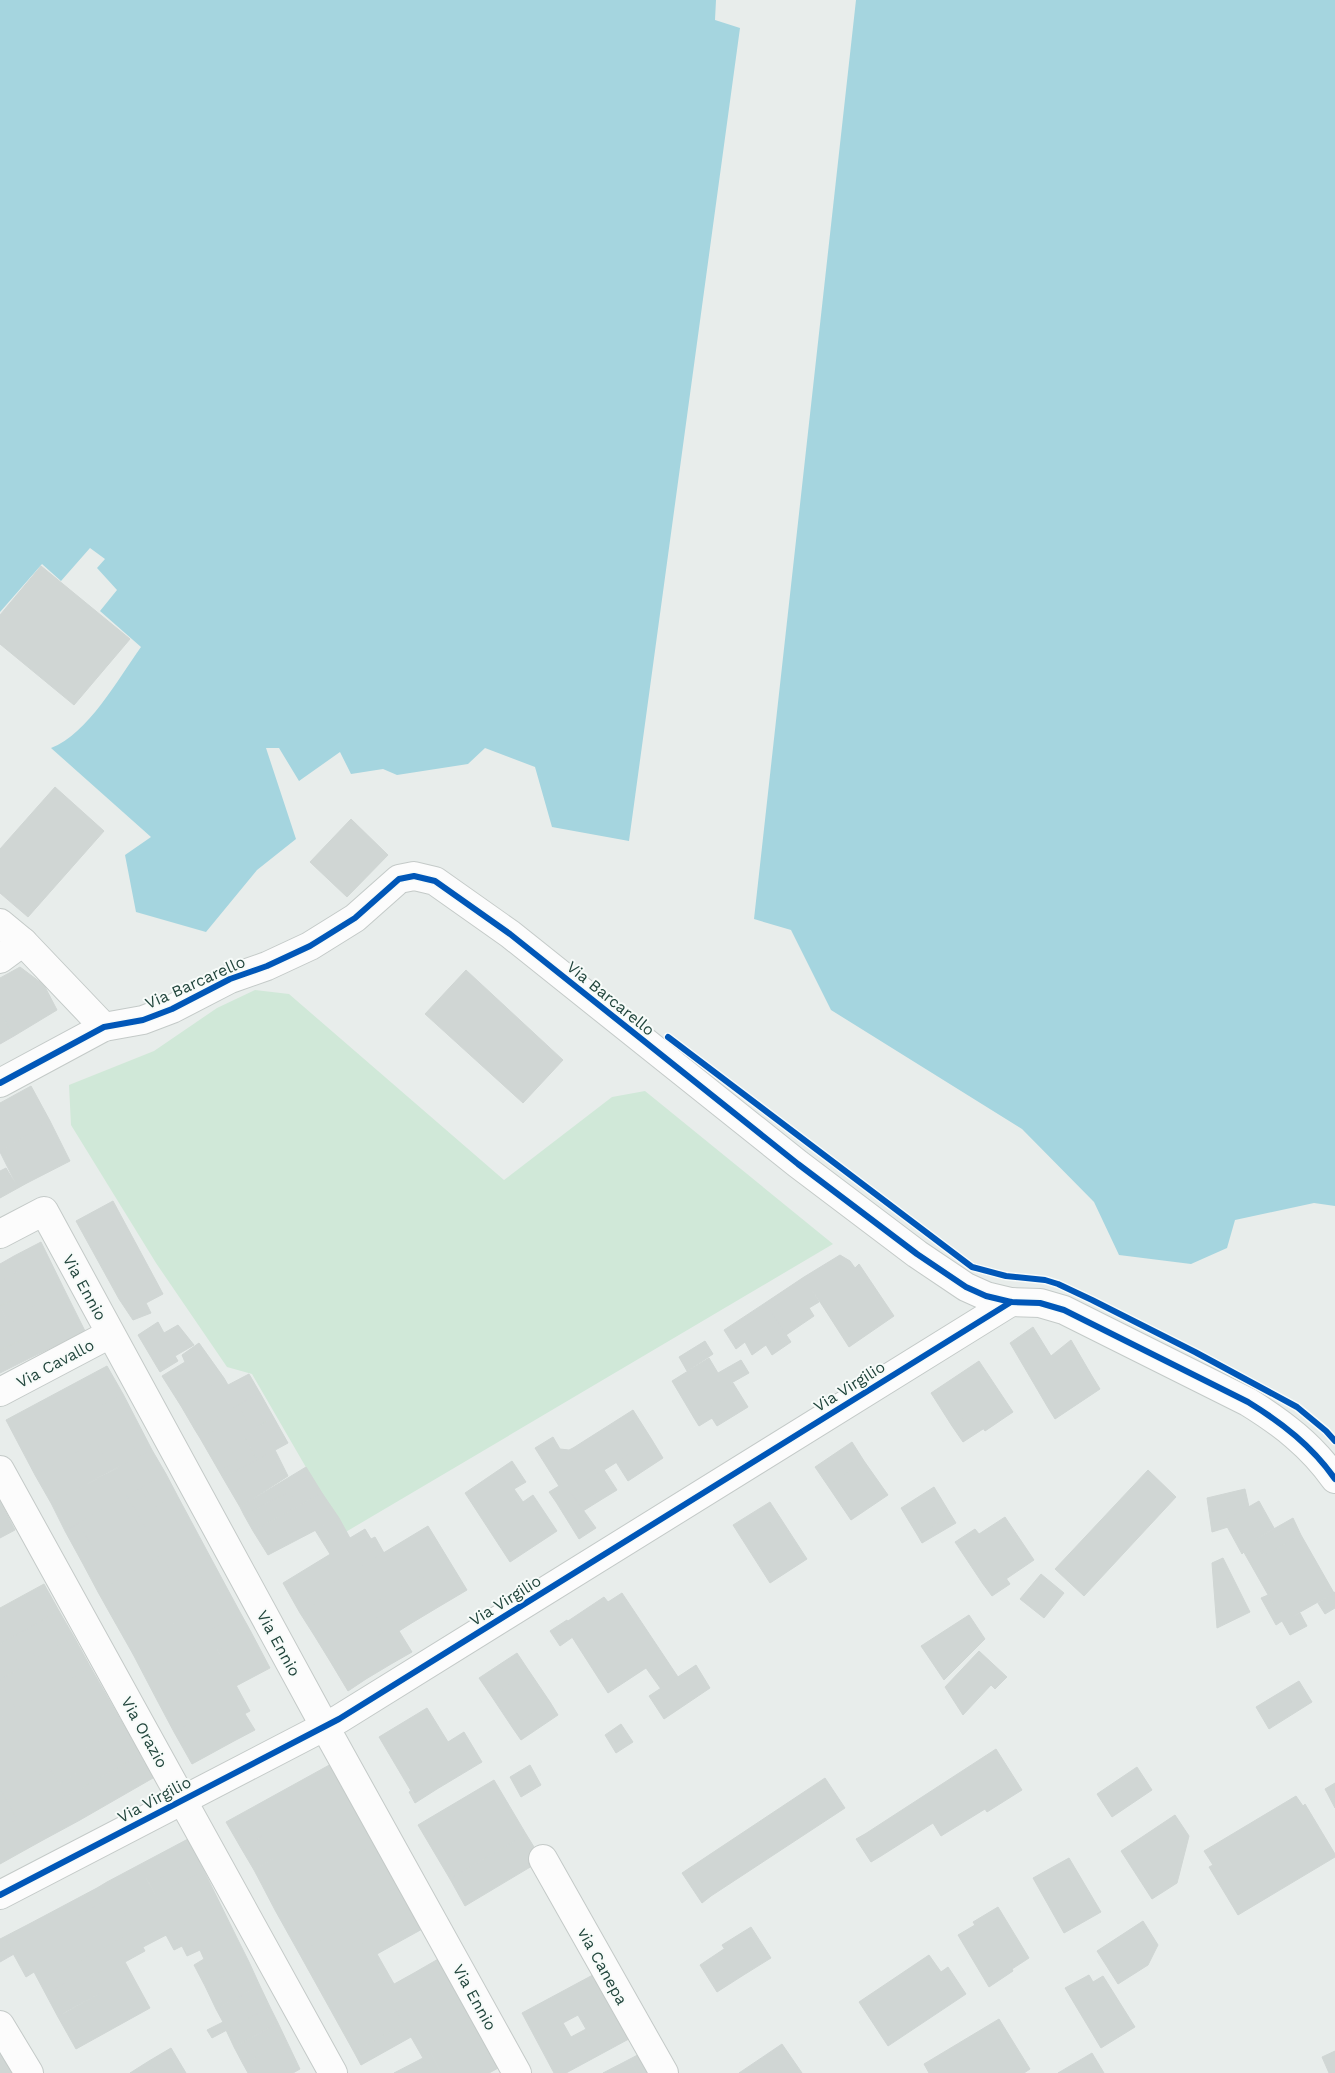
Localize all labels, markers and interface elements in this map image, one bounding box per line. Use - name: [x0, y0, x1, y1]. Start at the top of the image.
- street label: Via Barcarello: [142, 952, 248, 1013]
- street label: Via Barcarello: [563, 957, 658, 1040]
- street label: Via Ennio: [59, 1251, 110, 1324]
- street label: Via Cavallo: [13, 1335, 97, 1392]
- street label: Via Virgilio: [810, 1357, 888, 1416]
- street label: Via Virgilio: [466, 1571, 544, 1630]
- street label: Via Ennio: [253, 1607, 304, 1680]
- street label: Via Orazio: [117, 1693, 172, 1771]
- street label: Via Virgilio: [114, 1772, 194, 1827]
- street label: via Canepa: [574, 1924, 631, 2008]
- street label: Via Ennio: [449, 1961, 500, 2034]

